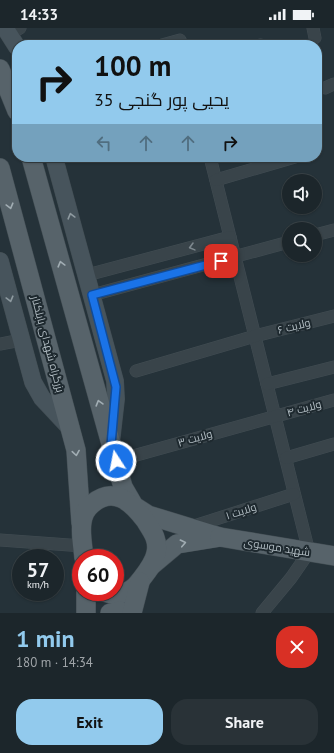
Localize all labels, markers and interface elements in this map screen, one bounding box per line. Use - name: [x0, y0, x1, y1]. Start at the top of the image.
- text: 14:33: [20, 5, 58, 24]
- text: 100 m: [94, 47, 171, 84]
- icon: right: [28, 56, 80, 108]
- text: یحیی پور گنجی 35: [94, 88, 229, 111]
- icon: left: [93, 132, 115, 154]
- icon: ahead: [135, 132, 157, 154]
- icon: ahead: [177, 132, 199, 154]
- icon: right: [219, 132, 241, 154]
- map controls: [282, 174, 322, 262]
- button: sound: [282, 174, 322, 214]
- one-way arrow: [5, 202, 14, 209]
- one-way arrow: [67, 213, 76, 220]
- button: search: [282, 222, 322, 262]
- one-way arrow: [189, 242, 196, 251]
- pin: [204, 244, 238, 278]
- icon: arrive: [210, 250, 232, 272]
- one-way arrow: [57, 261, 66, 268]
- street label: بزرگراه شهدای بابلکنار: [28, 293, 68, 394]
- one-way arrow: [5, 295, 14, 302]
- street label: ولایت ۶: [276, 315, 312, 337]
- street label: ولایت ۴: [285, 397, 323, 419]
- one-way arrow: [96, 400, 104, 406]
- street label: ولایت ۳: [176, 426, 214, 450]
- position arrow: [95, 440, 137, 482]
- one-way arrow: [71, 450, 80, 456]
- street label: ولایت ۱: [224, 499, 258, 523]
- street label: شهید موسوی: [243, 535, 311, 559]
- one-way arrow: [180, 539, 186, 547]
- speed limit sign: 60: [72, 549, 124, 601]
- text: 57: [27, 557, 49, 583]
- text: km/h: [27, 578, 49, 591]
- text: 1 min: [16, 623, 75, 654]
- button: close: [276, 626, 318, 668]
- text: 180 m · 14:34: [16, 654, 93, 671]
- button: Exit: [16, 699, 163, 745]
- button: Share: [171, 699, 318, 745]

